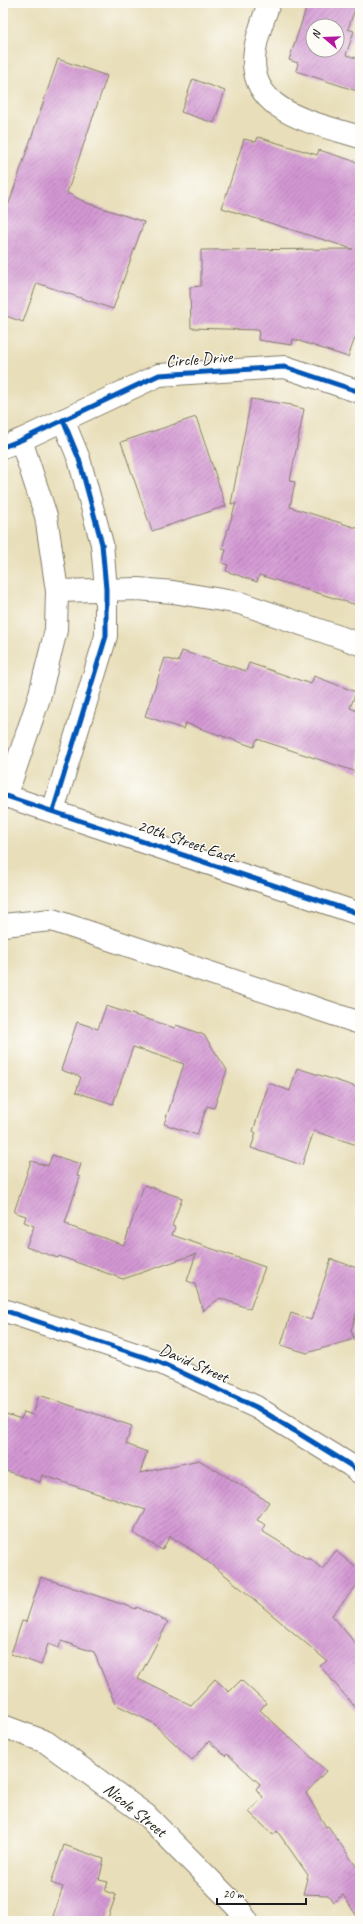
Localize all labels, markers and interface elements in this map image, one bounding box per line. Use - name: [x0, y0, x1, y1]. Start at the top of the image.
- north arrow: [305, 18, 345, 58]
- text: N: [308, 27, 324, 40]
- street label: Circle Drive: [165, 346, 234, 372]
- street label: 20th Street East: [135, 815, 239, 868]
- street label: David Street: [156, 1339, 234, 1388]
- street label: Nicole Street: [99, 1778, 173, 1843]
- scale bar: [217, 1880, 306, 1906]
- text: 20 m: [223, 1886, 245, 1902]

